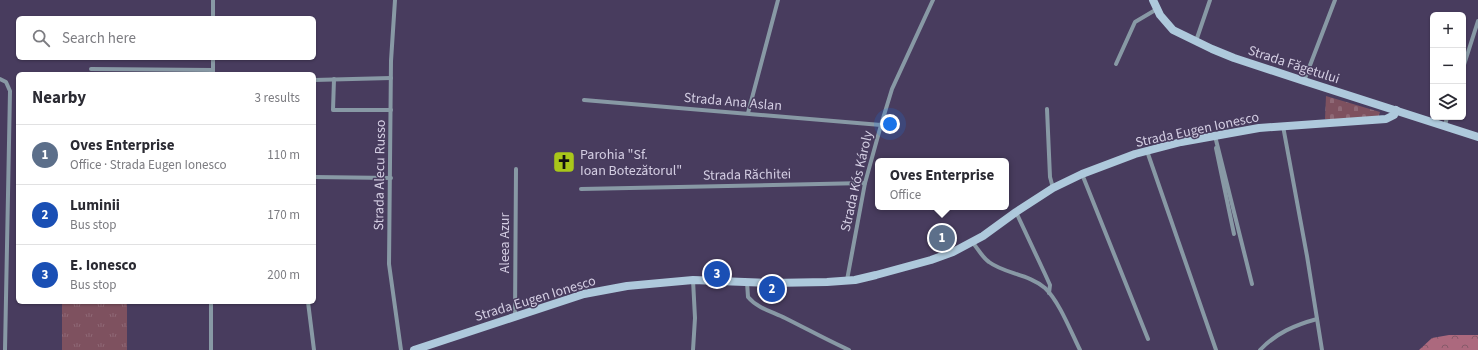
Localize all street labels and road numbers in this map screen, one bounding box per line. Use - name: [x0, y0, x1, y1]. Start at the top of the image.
- street label: Strada Făgetului: [1245, 41, 1342, 89]
- street label: Strada Ana Aslan: [683, 88, 783, 116]
- street label: Strada Eugen Ionesco: [1134, 107, 1261, 153]
- street label: Strada Alecu Russo: [369, 119, 391, 231]
- street label: Strada Kós Károly: [836, 128, 878, 234]
- street label: Strada Răchitei: [703, 164, 791, 186]
- street label: Aleea Azur: [495, 213, 515, 273]
- street label: Strada Eugen Ionesco: [472, 271, 598, 327]

